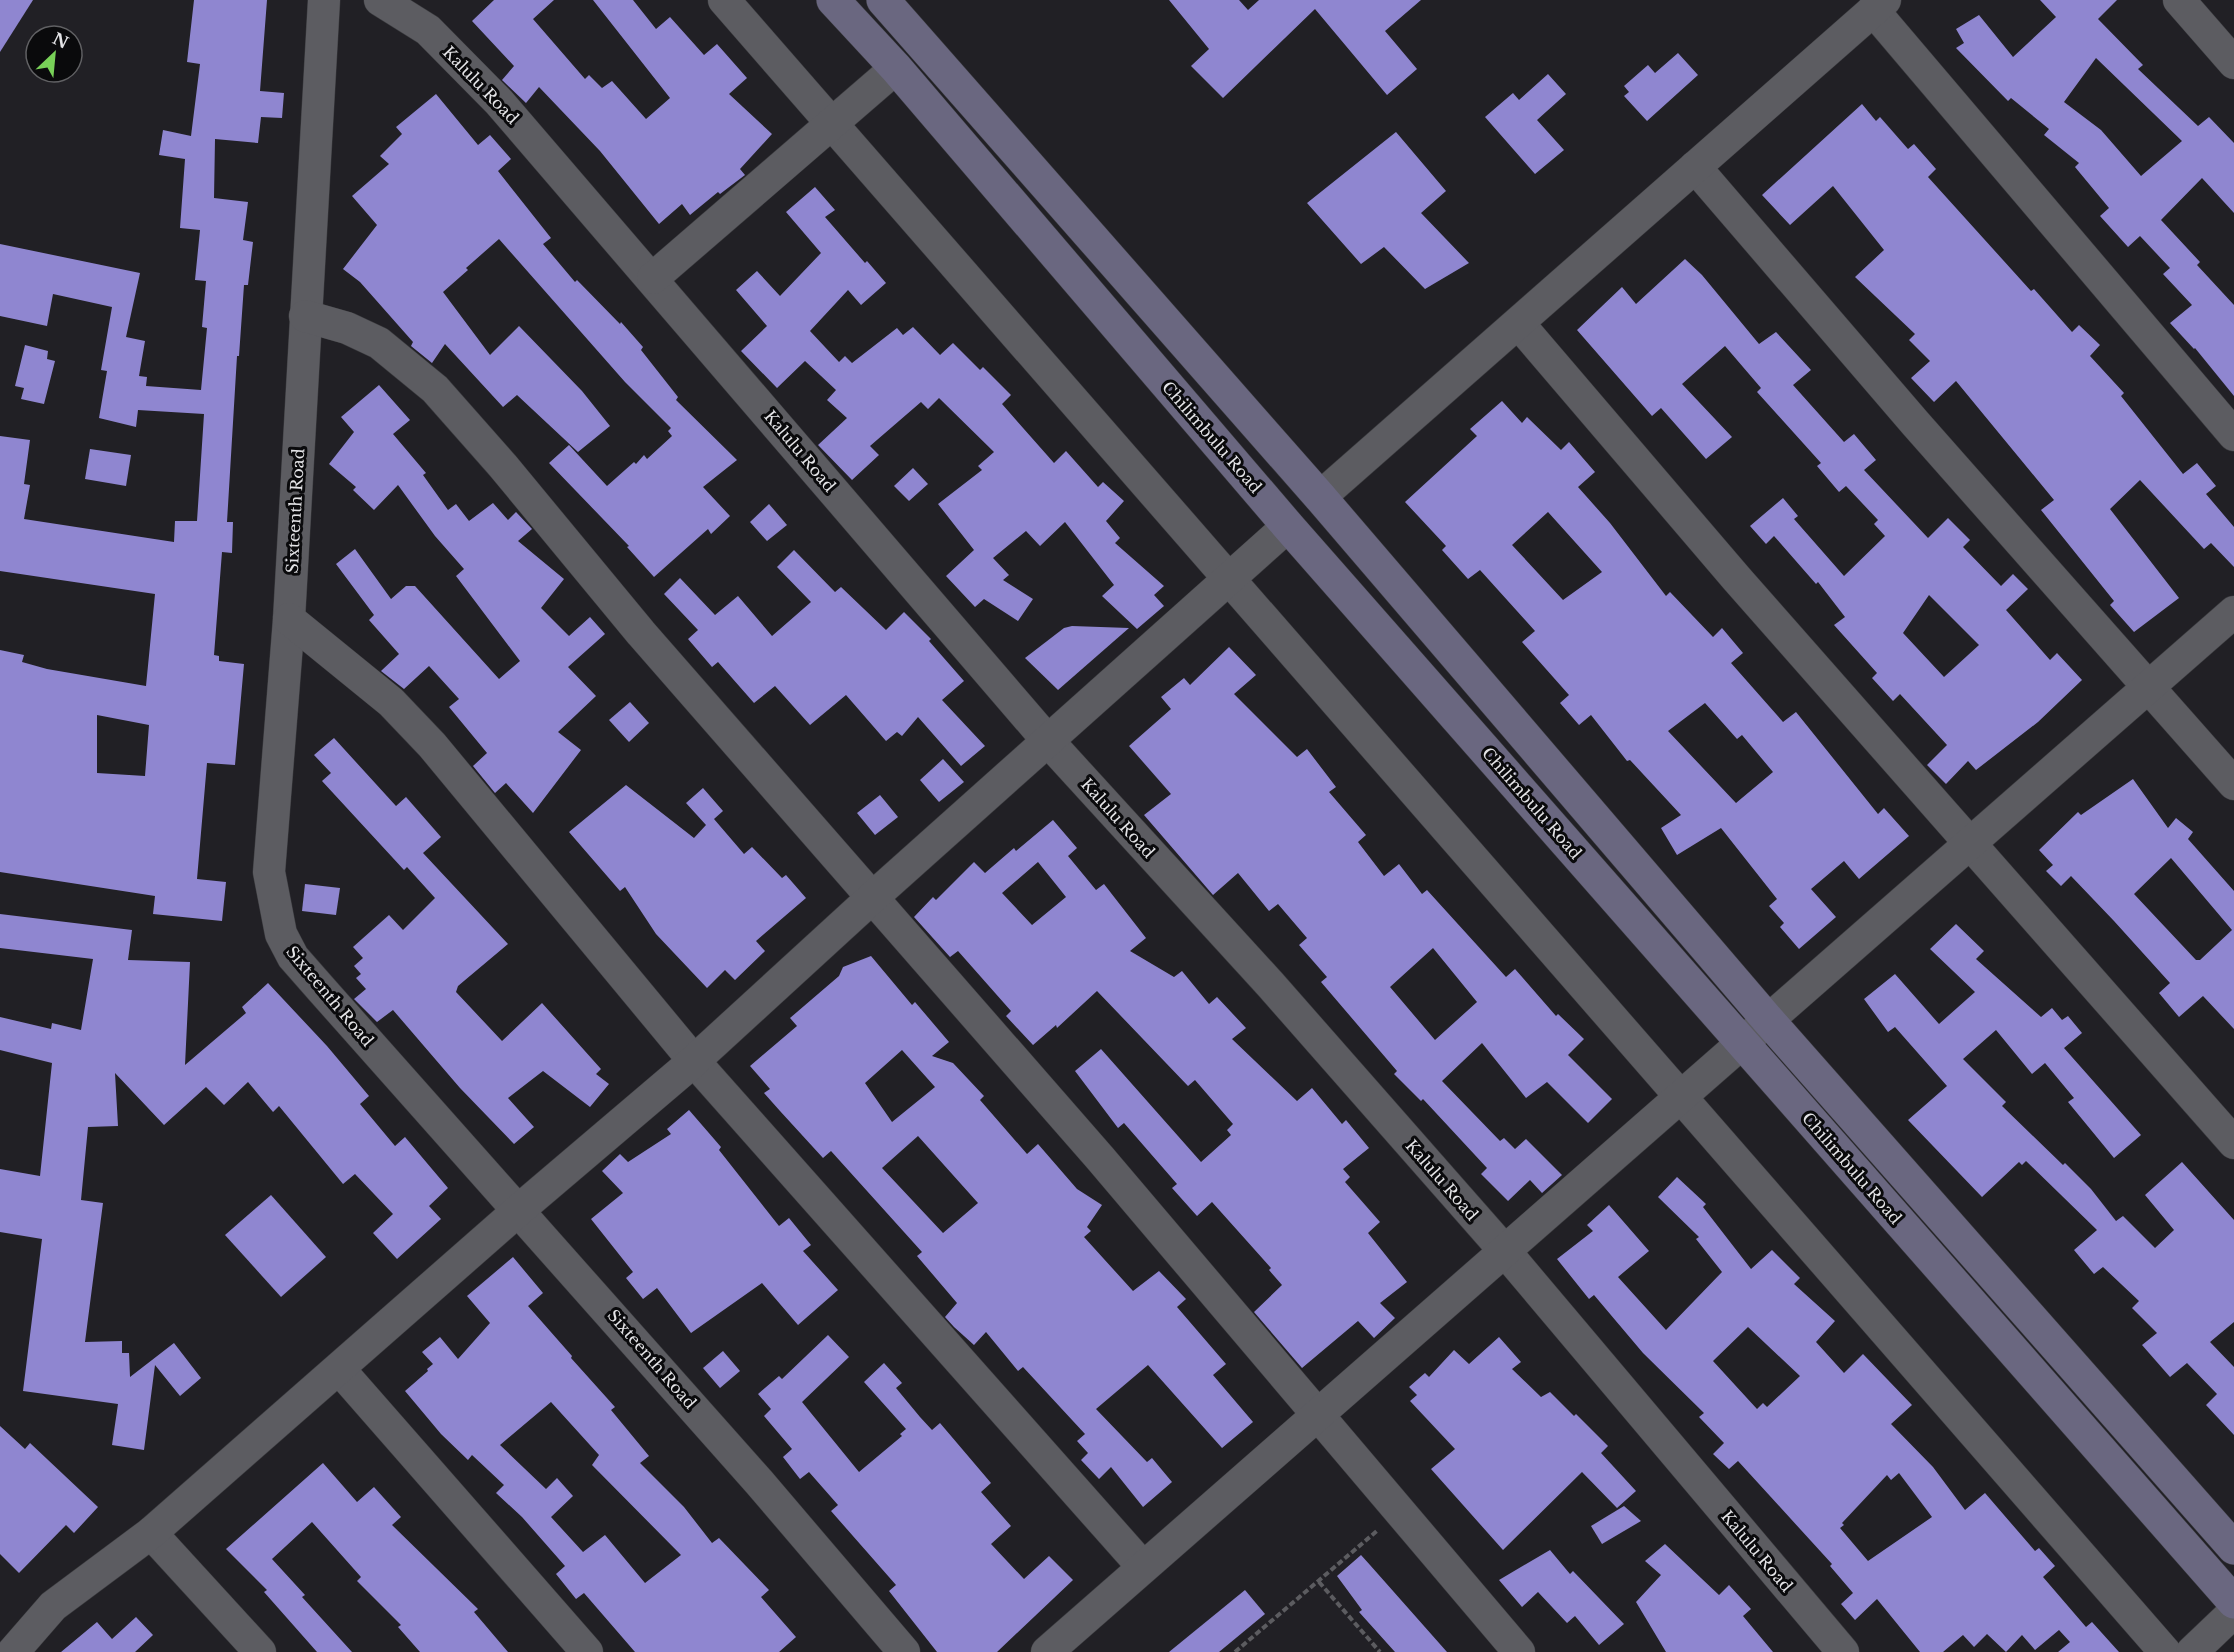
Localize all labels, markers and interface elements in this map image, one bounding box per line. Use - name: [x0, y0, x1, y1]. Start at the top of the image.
- north arrow: [24, 24, 84, 84]
- text: N: [49, 28, 72, 53]
- street label: Kalulu Road: [439, 42, 523, 128]
- street label: Chilimbulu Road: [1158, 377, 1266, 497]
- street label: Kalulu Road: [760, 406, 840, 496]
- street label: Sixteenth Road: [282, 448, 308, 574]
- street label: Chilimbulu Road: [1478, 743, 1586, 863]
- street label: Kalulu Road: [1077, 774, 1159, 862]
- street label: Sixteenth Road: [282, 942, 378, 1051]
- street label: Chilimbulu Road: [1798, 1108, 1906, 1228]
- street label: Kalulu Road: [1402, 1136, 1483, 1225]
- street label: Sixteenth Road: [603, 1305, 701, 1413]
- street label: Kalulu Road: [1717, 1506, 1797, 1596]

